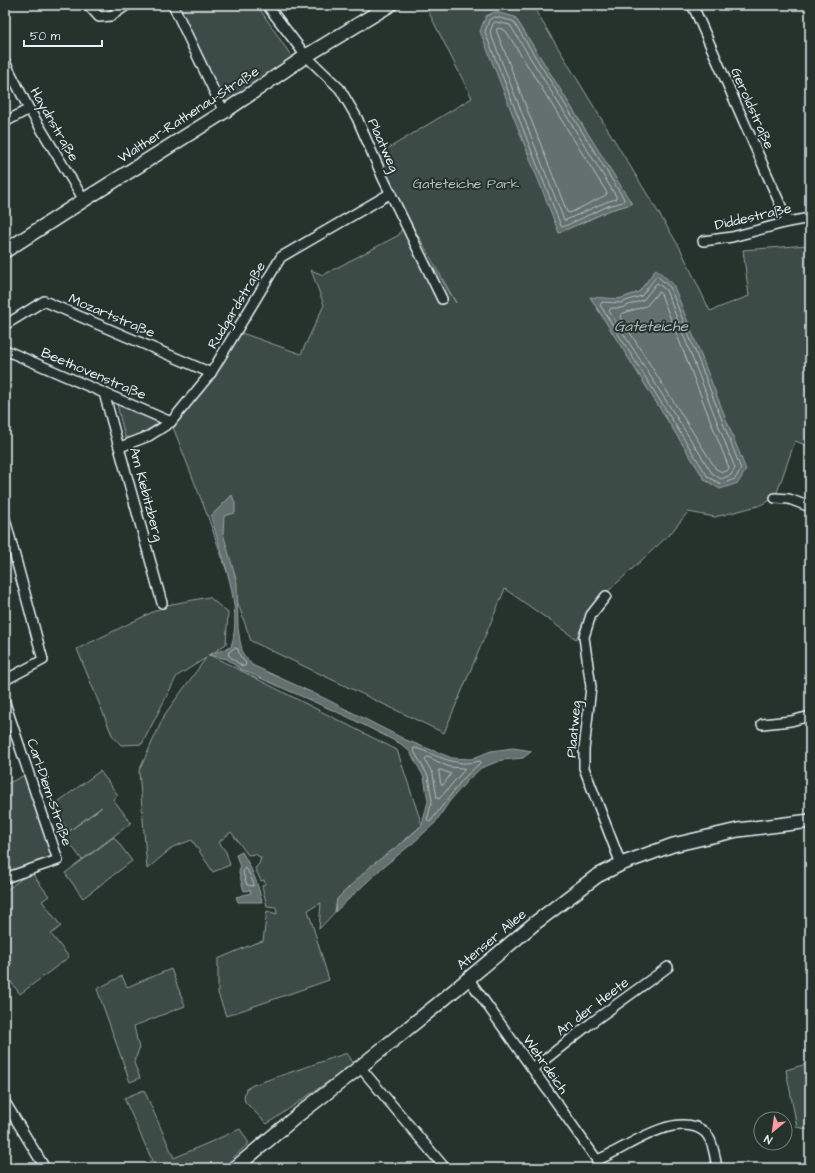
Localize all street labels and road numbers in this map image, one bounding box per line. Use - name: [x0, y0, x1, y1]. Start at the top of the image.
- street label: Walther-Rathenau-Straße: [114, 61, 263, 168]
- street label: Geroldstraße: [725, 64, 779, 153]
- street label: Haydnstraße: [25, 84, 84, 166]
- street label: Plaatweg: [362, 115, 404, 176]
- street label: Diddestraße: [713, 198, 794, 236]
- street label: Rudgardstraße: [203, 258, 271, 353]
- street label: Mozartstraße: [65, 289, 158, 343]
- street label: Beethovenstraße: [38, 343, 150, 405]
- street label: Am Kiebitzberg: [124, 445, 168, 543]
- street label: Plaatweg: [562, 700, 586, 758]
- street label: Carl-Diem-Straße: [21, 736, 77, 849]
- street label: Atenser Allee: [452, 904, 531, 975]
- street label: An der Heete: [552, 973, 634, 1041]
- street label: Wehrdeich: [517, 1031, 573, 1098]

